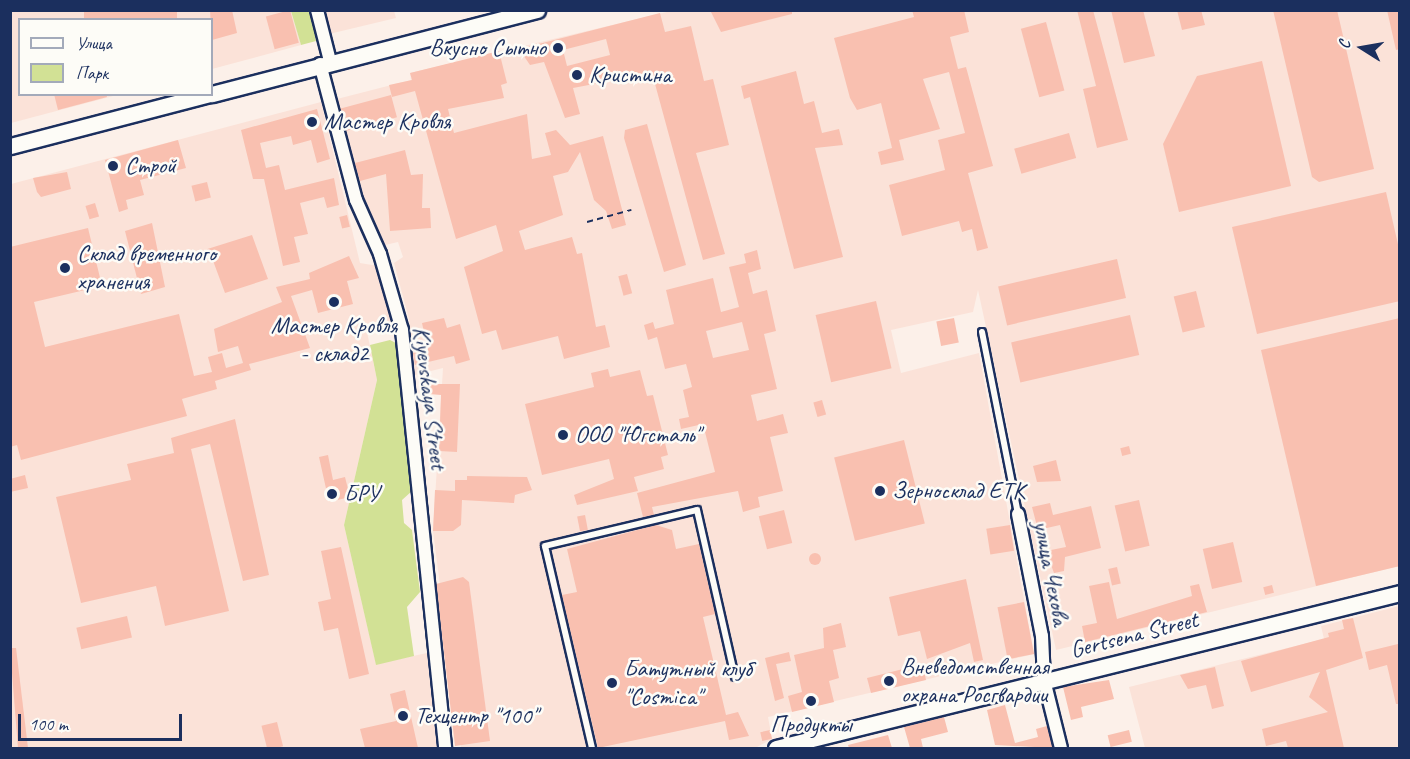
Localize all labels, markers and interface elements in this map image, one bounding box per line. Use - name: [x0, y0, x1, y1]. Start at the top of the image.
- legend: [18, 18, 213, 96]
- north arrow: [1332, 18, 1392, 78]
- text: Улица: [76, 32, 112, 54]
- place label: Вкусно Сытно: [429, 34, 546, 62]
- text: С: [1334, 39, 1355, 50]
- marker: Вкусно Сытно: [551, 41, 565, 55]
- place label: Кристина: [589, 61, 671, 89]
- text: Парк: [76, 62, 108, 84]
- marker: Кристина: [570, 68, 584, 82]
- place label: Мастер Кровля: [324, 108, 449, 136]
- marker: Мастер Кровля: [305, 115, 319, 129]
- place label: Строй: [125, 152, 176, 180]
- marker: Строй: [106, 159, 120, 173]
- place label: Склад временного хранения: [77, 240, 216, 296]
- marker: Склад временного хранения: [58, 261, 72, 275]
- marker: Мастер Кровля - склад2: [327, 295, 341, 309]
- place label: Мастер Кровля - склад2: [271, 312, 397, 368]
- street label: Kiyevskaya Street: [407, 325, 453, 471]
- place label: ООО "Югсталь": [575, 421, 700, 449]
- marker: ООО "Югсталь": [556, 428, 570, 442]
- place label: Зерносклад ЕТК: [892, 477, 1024, 505]
- place label: БРУ: [344, 480, 379, 508]
- marker: Зерносклад ЕТК: [873, 484, 887, 498]
- marker: БРУ: [325, 487, 339, 501]
- street label: улица Чехова: [1027, 518, 1075, 628]
- street label: Gertsena Street: [1067, 605, 1201, 665]
- place label: Вневедомственная охрана Росгвардии: [901, 653, 1049, 709]
- place label: Батутный клуб "Cosmica": [624, 655, 751, 711]
- marker: Вневедомственная охрана Росгвардии: [882, 674, 896, 688]
- marker: Батутный клуб "Cosmica": [605, 676, 619, 690]
- marker: Продукты: [804, 694, 818, 708]
- scale bar: [21, 702, 184, 740]
- place label: Техцентр "100": [415, 702, 537, 730]
- marker: Техцентр "100": [396, 709, 410, 723]
- place label: Продукты: [770, 711, 852, 739]
- text: 100 m: [29, 713, 68, 735]

